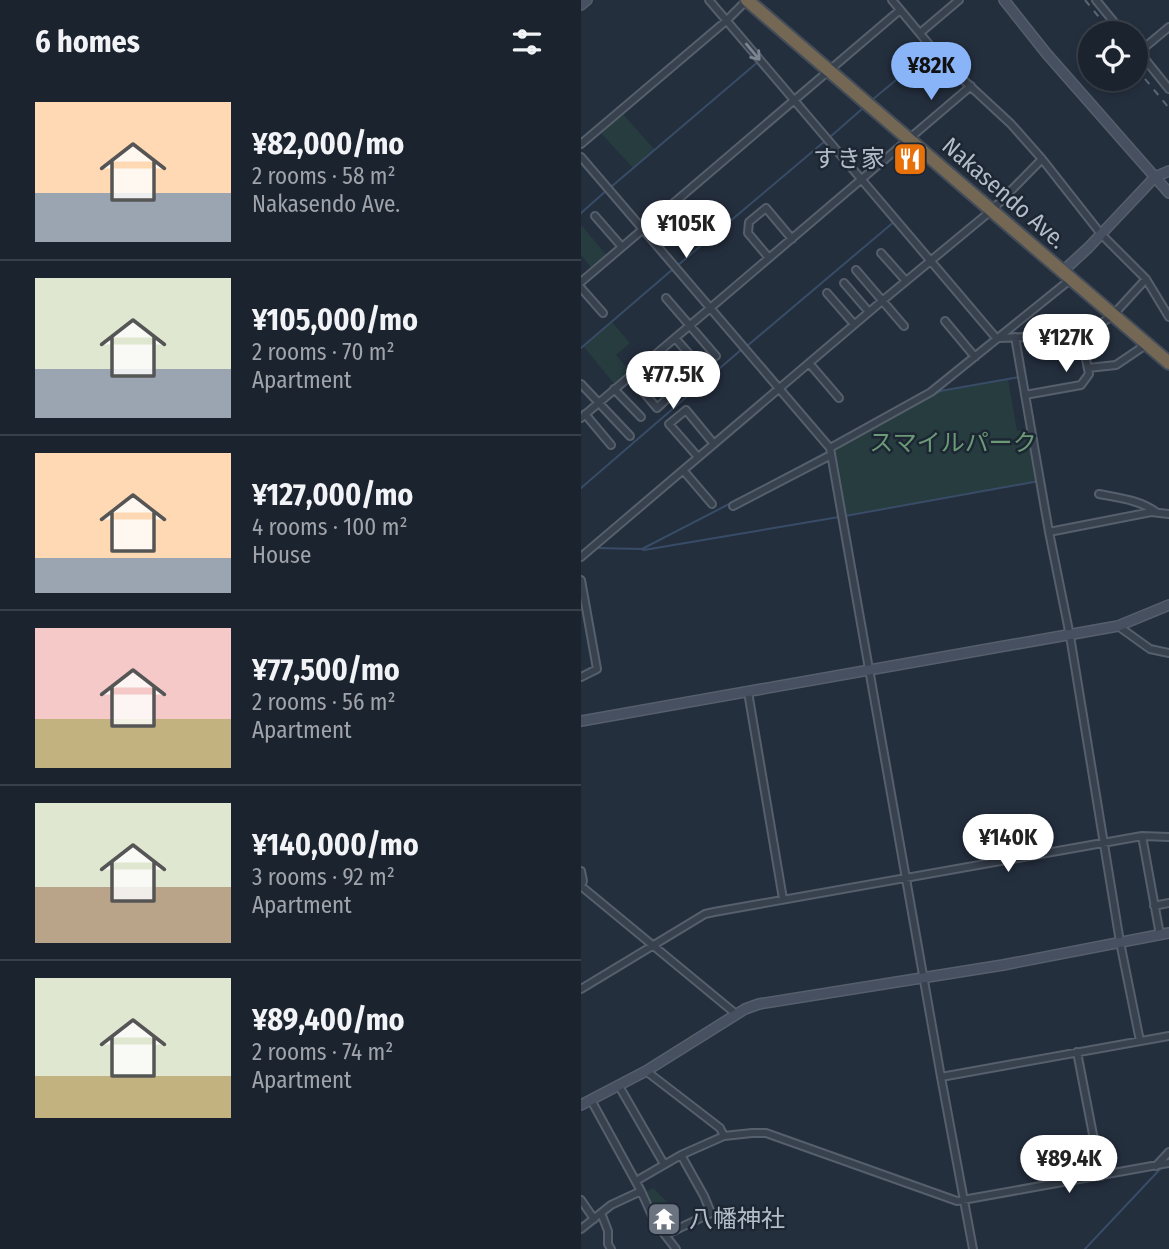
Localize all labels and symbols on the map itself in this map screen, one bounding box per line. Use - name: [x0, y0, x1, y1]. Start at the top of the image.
- pin: ¥82K: [890, 42, 972, 102]
- one-way arrow: [745, 43, 761, 61]
- street label: Nakasendo Ave.: [936, 132, 1072, 254]
- restaurant icon: すき家: [891, 140, 929, 178]
- place label: すき家: [813, 145, 885, 173]
- pin: ¥105K: [637, 201, 735, 260]
- pin: ¥127K: [1017, 314, 1115, 374]
- pin: ¥77.5K: [616, 352, 730, 411]
- park label: スマイルパーク: [869, 429, 1037, 457]
- pin: ¥140K: [959, 814, 1057, 874]
- pin: ¥89.4K: [1012, 1136, 1126, 1195]
- temple icon: 八幡神社: [645, 1200, 683, 1238]
- place label: 八幡神社: [689, 1205, 785, 1233]

